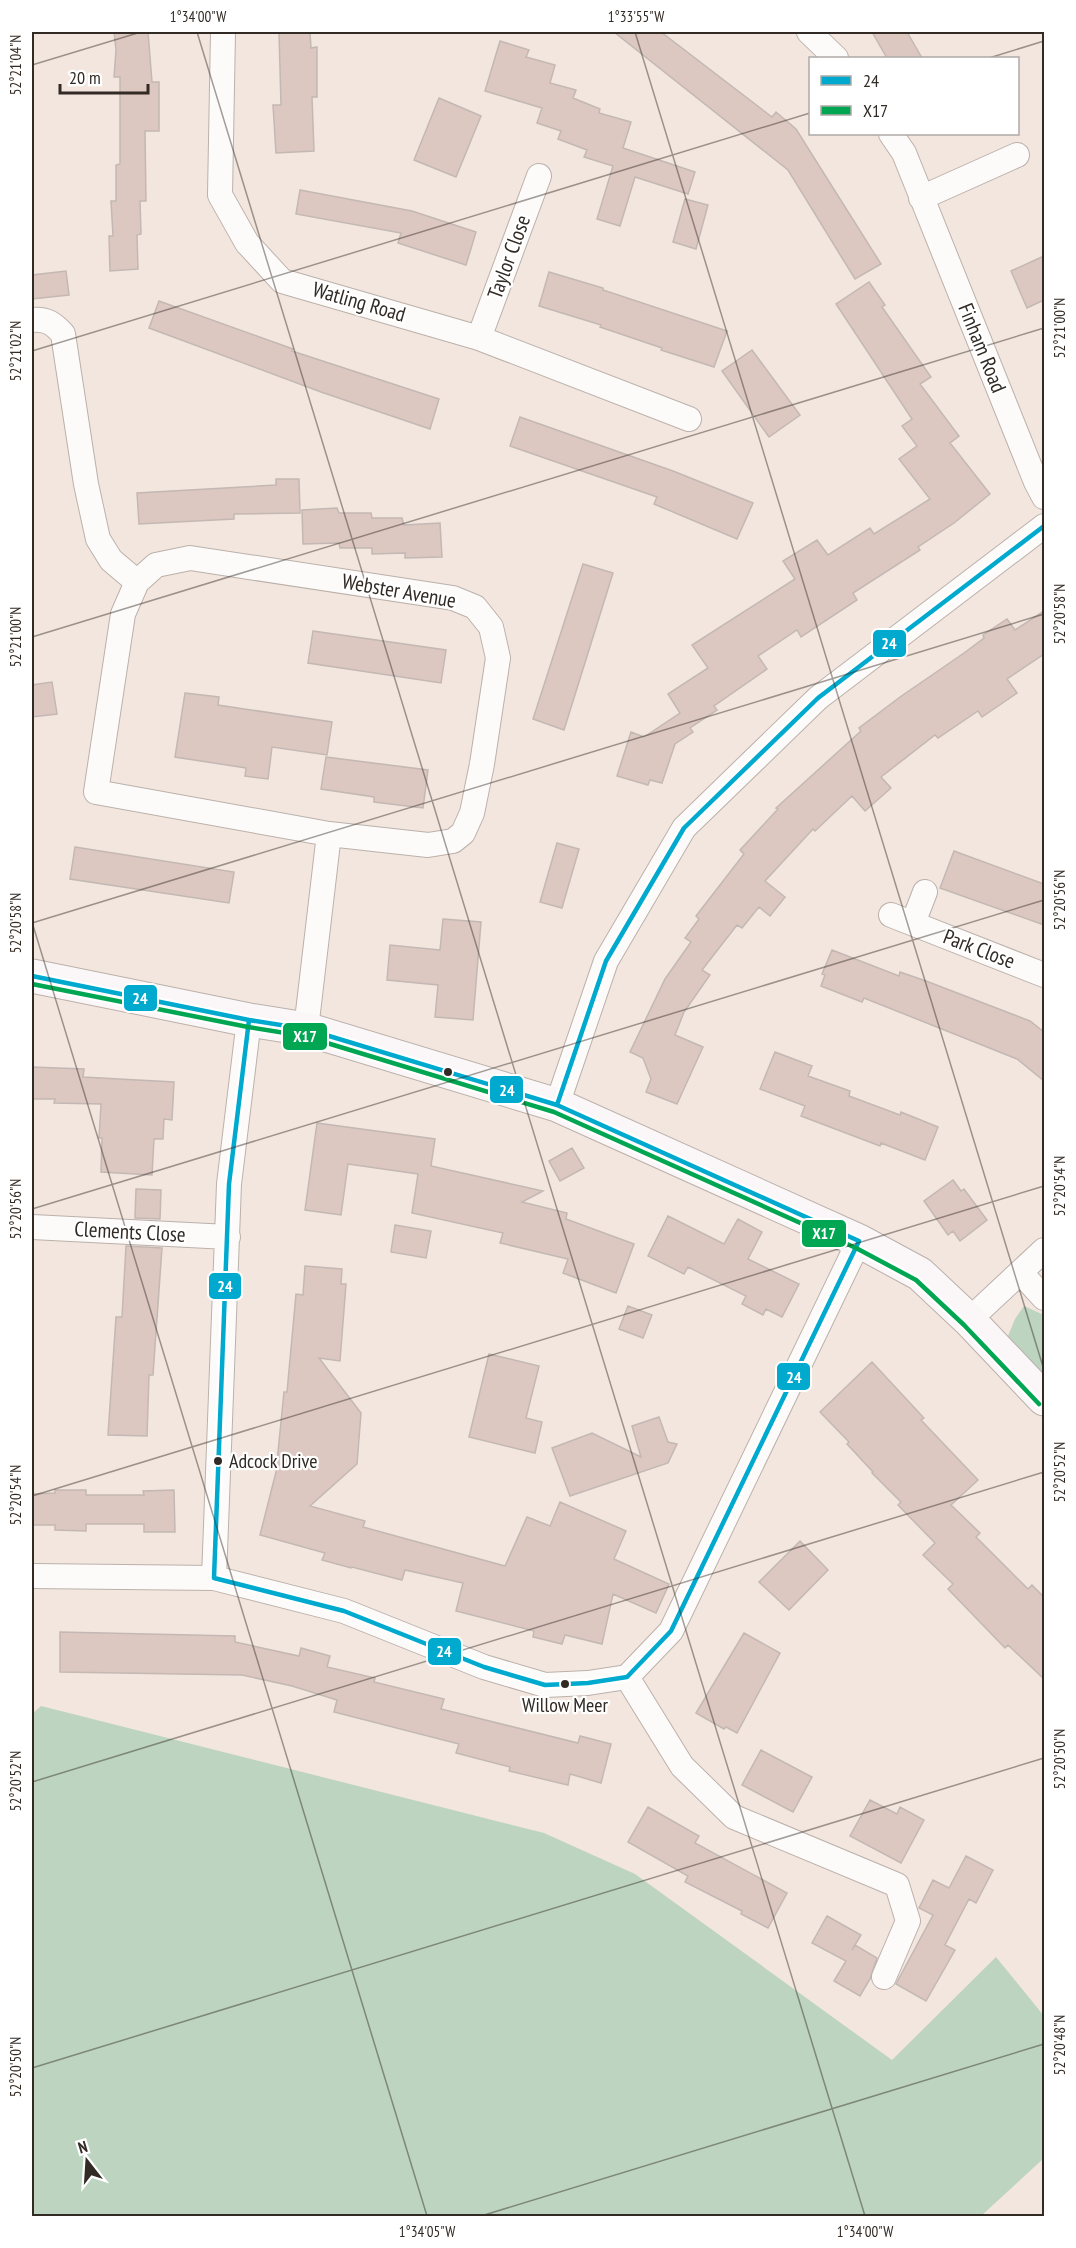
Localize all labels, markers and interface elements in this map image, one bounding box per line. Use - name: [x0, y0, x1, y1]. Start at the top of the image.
- text: 1°34'00"W: [170, 7, 226, 26]
- text: 1°33'55"W: [608, 7, 664, 26]
- text: 52°21'04"N: [6, 35, 25, 95]
- scale bar: [60, 57, 148, 95]
- legend: [809, 57, 1019, 135]
- text: 20 m: [69, 66, 101, 89]
- text: 24: [863, 69, 879, 92]
- text: X17: [863, 99, 888, 122]
- street label: Taylor Close: [481, 211, 536, 303]
- street label: Watling Road: [309, 275, 409, 328]
- text: 52°21'00"N: [1050, 298, 1069, 358]
- street label: Finham Road: [952, 299, 1013, 396]
- text: 52°21'02"N: [6, 321, 25, 381]
- street label: Webster Avenue: [340, 567, 458, 614]
- text: 52°20'58"N: [1050, 584, 1069, 644]
- text: 52°21'00"N: [6, 607, 25, 667]
- line badge: 24: [872, 629, 907, 658]
- text: 24: [881, 633, 897, 653]
- text: 52°20'56"N: [1050, 870, 1069, 930]
- text: 52°20'58"N: [6, 893, 25, 953]
- street label: Park Close: [940, 923, 1019, 974]
- line badge: 24: [123, 984, 158, 1012]
- text: 24: [132, 988, 148, 1008]
- line badge: X17: [282, 1022, 328, 1051]
- text: X17: [293, 1026, 317, 1046]
- unlabelled marker: [442, 1066, 454, 1078]
- line badge: 24: [489, 1075, 524, 1104]
- text: 24: [499, 1080, 515, 1100]
- text: 52°20'54"N: [1050, 1156, 1069, 1216]
- text: 52°20'56"N: [6, 1179, 25, 1239]
- street label: Clements Close: [74, 1215, 186, 1248]
- line badge: X17: [801, 1219, 847, 1248]
- text: X17: [812, 1223, 836, 1243]
- line badge: 24: [208, 1272, 242, 1300]
- text: 24: [217, 1276, 233, 1296]
- line badge: 24: [776, 1362, 811, 1391]
- text: 24: [786, 1367, 802, 1387]
- text: 52°20'52"N: [1050, 1442, 1069, 1502]
- place label: Adcock Drive: [229, 1448, 318, 1474]
- marker: Adcock Drive: [212, 1455, 224, 1467]
- text: 52°20'54"N: [6, 1465, 25, 1525]
- line badge: 24: [427, 1637, 462, 1666]
- text: 24: [436, 1641, 452, 1661]
- marker: Willow Meer: [559, 1678, 571, 1690]
- place label: Willow Meer: [522, 1692, 608, 1718]
- text: 52°20'50"N: [1050, 1729, 1069, 1789]
- text: 52°20'52"N: [6, 1751, 25, 1811]
- text: 52°20'48"N: [1050, 2015, 1069, 2075]
- text: 52°20'50"N: [6, 2037, 25, 2097]
- north arrow: [57, 2131, 117, 2191]
- text: N: [76, 2136, 90, 2157]
- text: 1°34'05"W: [399, 2222, 455, 2241]
- text: 1°34'00"W: [837, 2222, 893, 2241]

